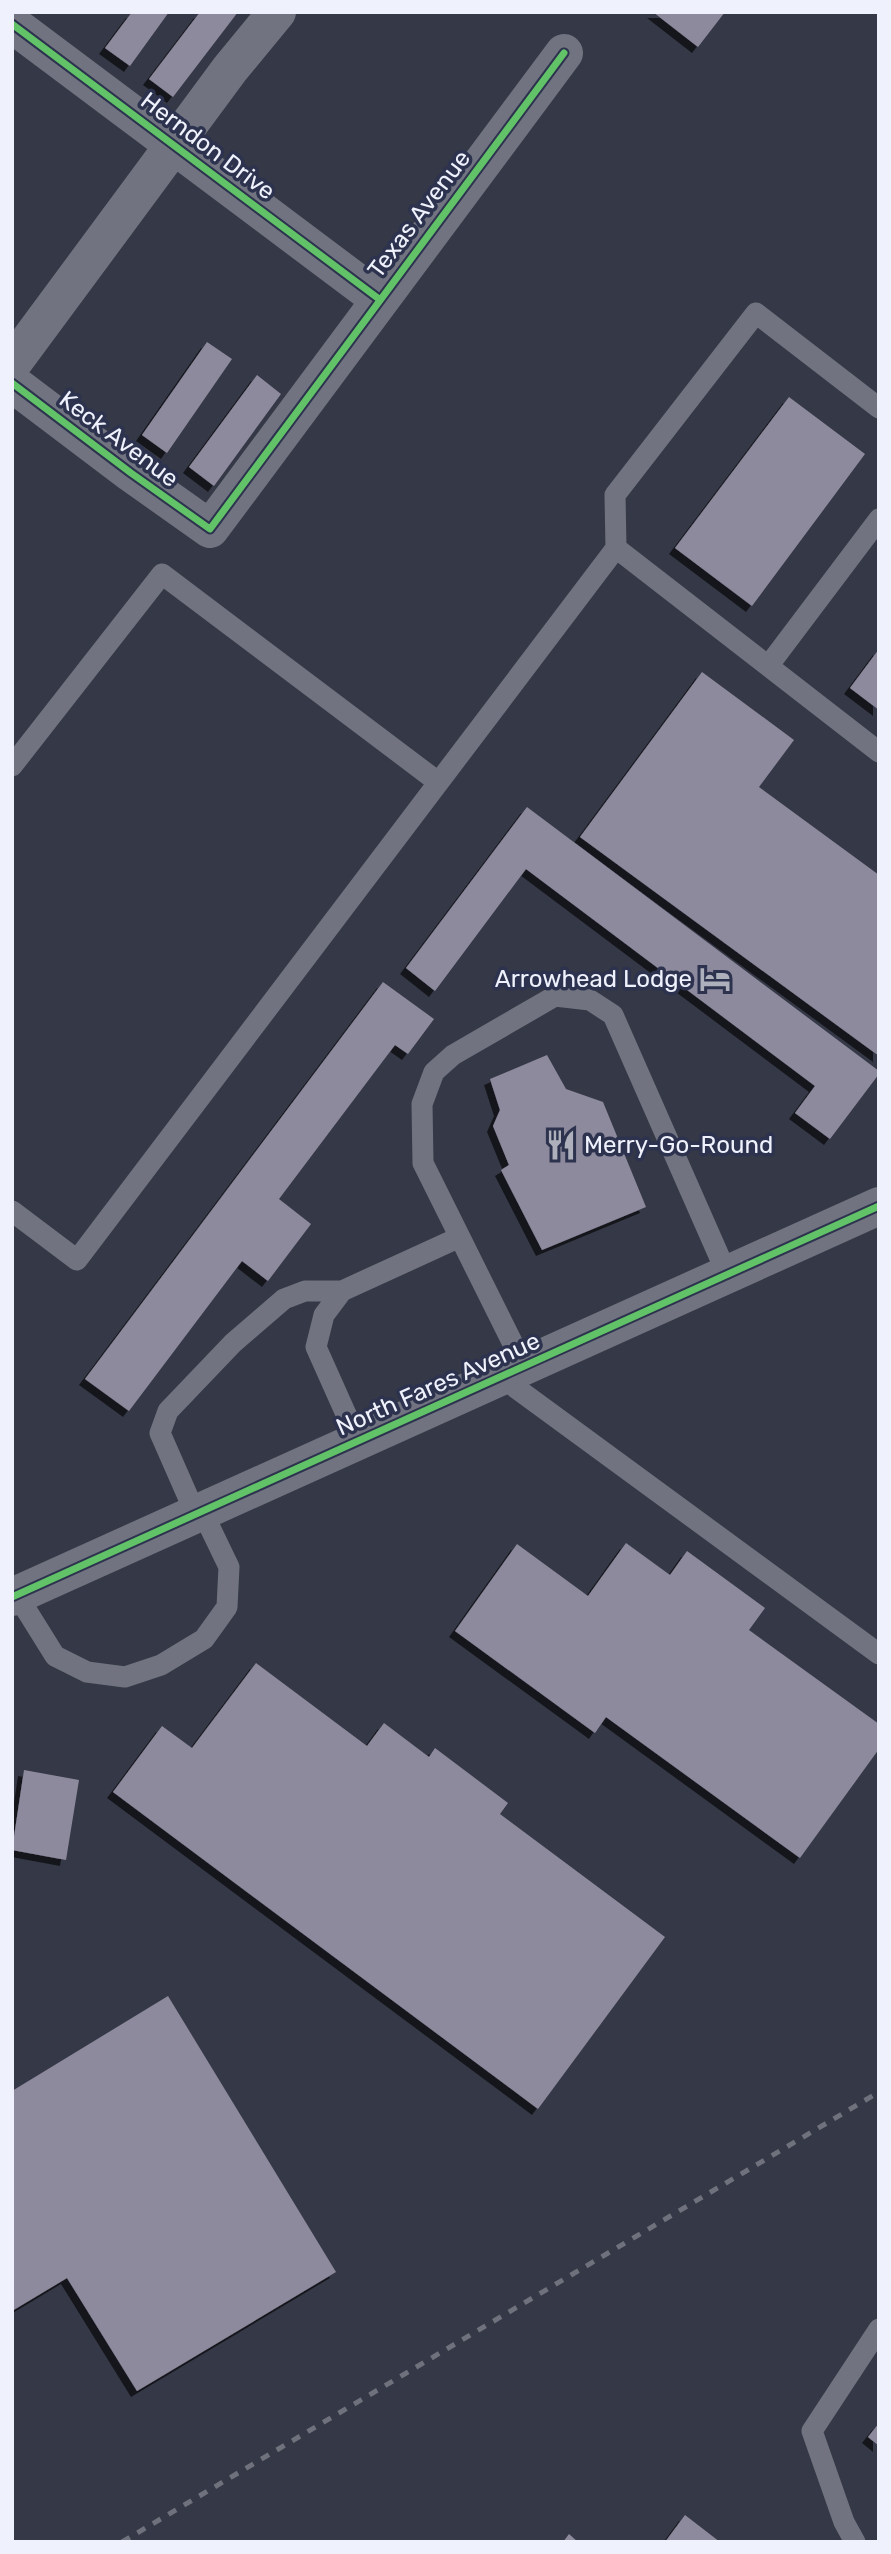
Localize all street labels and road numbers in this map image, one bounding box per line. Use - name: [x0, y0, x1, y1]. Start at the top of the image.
- street label: Herndon Drive: [135, 87, 281, 205]
- street label: Texas Avenue: [362, 145, 476, 283]
- street label: Keck Avenue: [54, 385, 184, 493]
- street label: North Fares Avenue: [332, 1326, 544, 1442]

